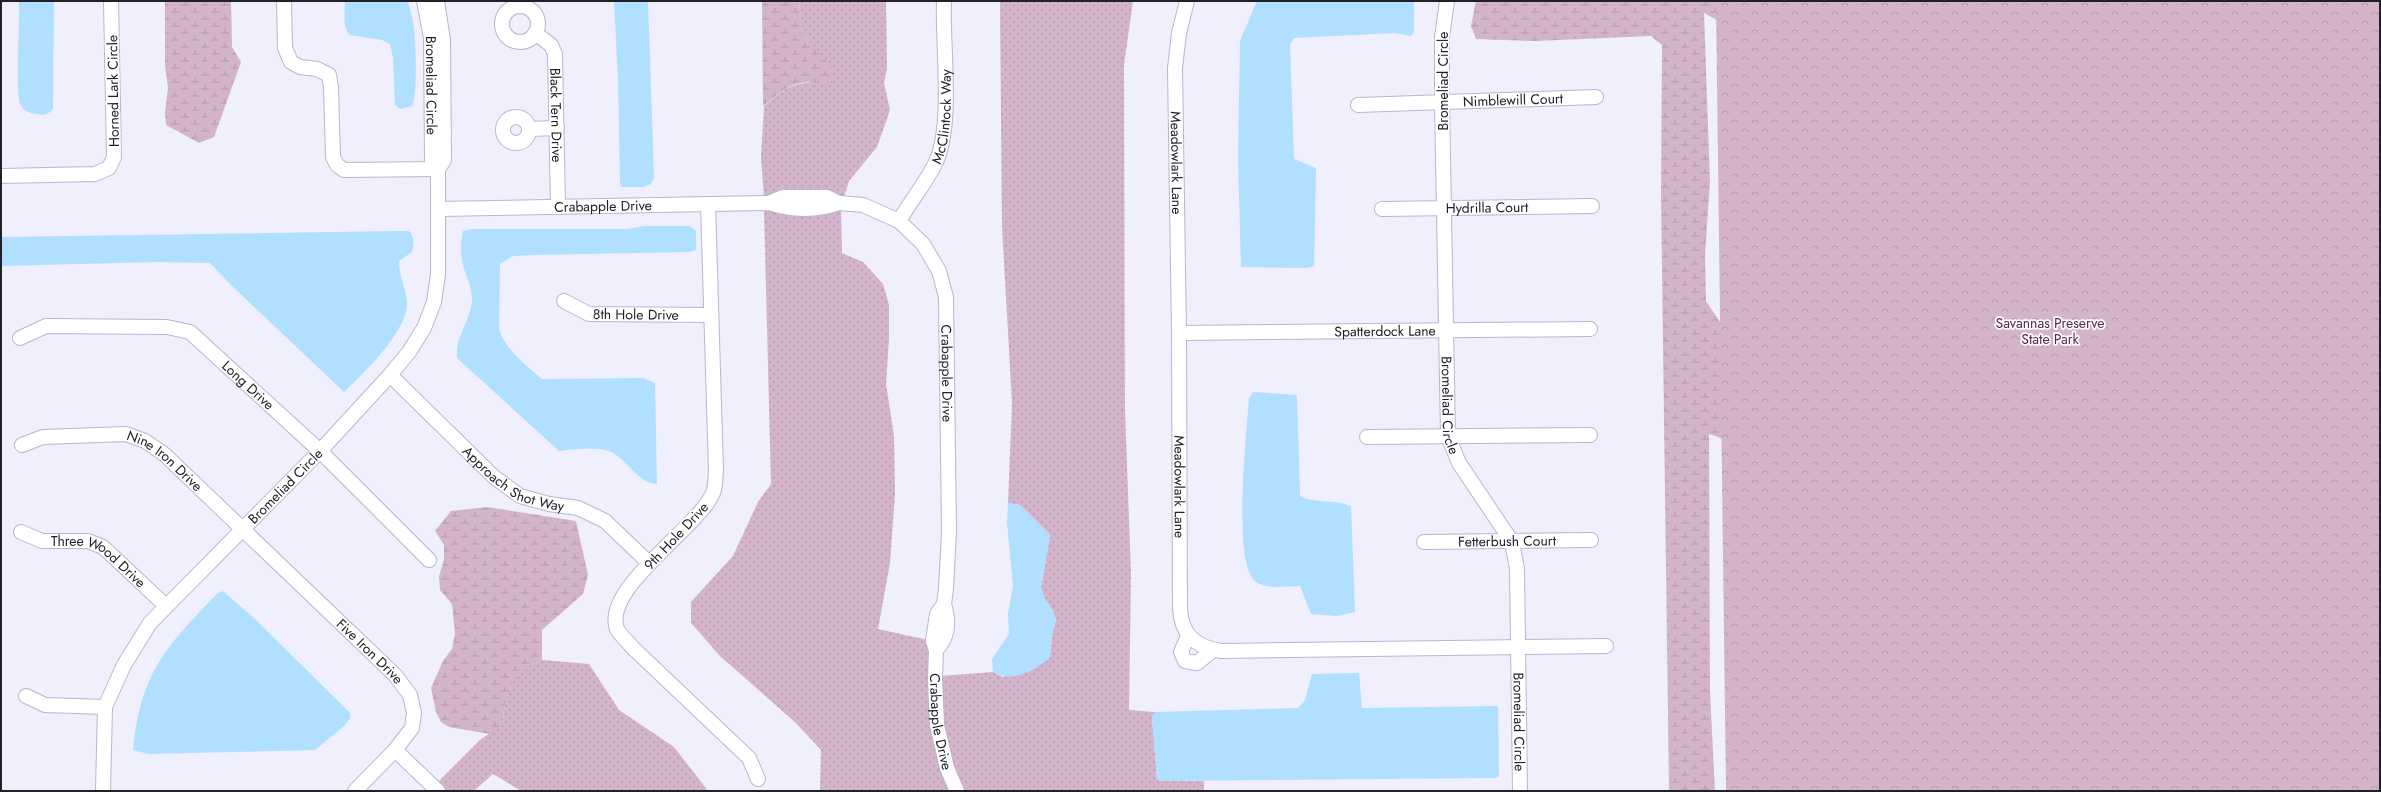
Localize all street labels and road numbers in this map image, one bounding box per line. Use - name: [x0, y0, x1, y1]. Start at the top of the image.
- street label: Bromeliad Circle: [1433, 32, 1453, 130]
- street label: Horned Lark Circle: [102, 35, 124, 147]
- street label: Bromeliad Circle: [421, 36, 442, 135]
- street label: Black Tern Drive: [545, 68, 567, 163]
- street label: McClintock Way: [926, 68, 956, 167]
- street label: Nimblewill Court: [1462, 88, 1564, 111]
- street label: Meadowlark Lane: [1166, 111, 1187, 214]
- street label: Crabapple Drive: [554, 195, 652, 217]
- street label: Hydrilla Court: [1445, 197, 1529, 218]
- street label: 8th Hole Drive: [593, 304, 679, 325]
- street label: Spatterdock Lane: [1334, 321, 1436, 341]
- street label: Crabapple Drive: [936, 324, 958, 422]
- street label: Long Drive: [218, 356, 279, 414]
- street label: Bromeliad Circle: [1437, 356, 1464, 457]
- street label: Nine Iron Drive: [124, 425, 207, 496]
- street label: Meadowlark Lane: [1169, 435, 1190, 538]
- street label: Approach Shot Way: [458, 441, 566, 516]
- street label: Bromeliad Circle: [243, 444, 327, 528]
- street label: 9th Hole Drive: [639, 498, 713, 574]
- street label: Fetterbush Court: [1458, 530, 1557, 552]
- street label: Three Wood Drive: [51, 531, 150, 592]
- street label: Five Iron Drive: [332, 614, 408, 688]
- street label: Bromeliad Circle: [1508, 672, 1530, 771]
- street label: Crabapple Drive: [925, 673, 957, 772]

